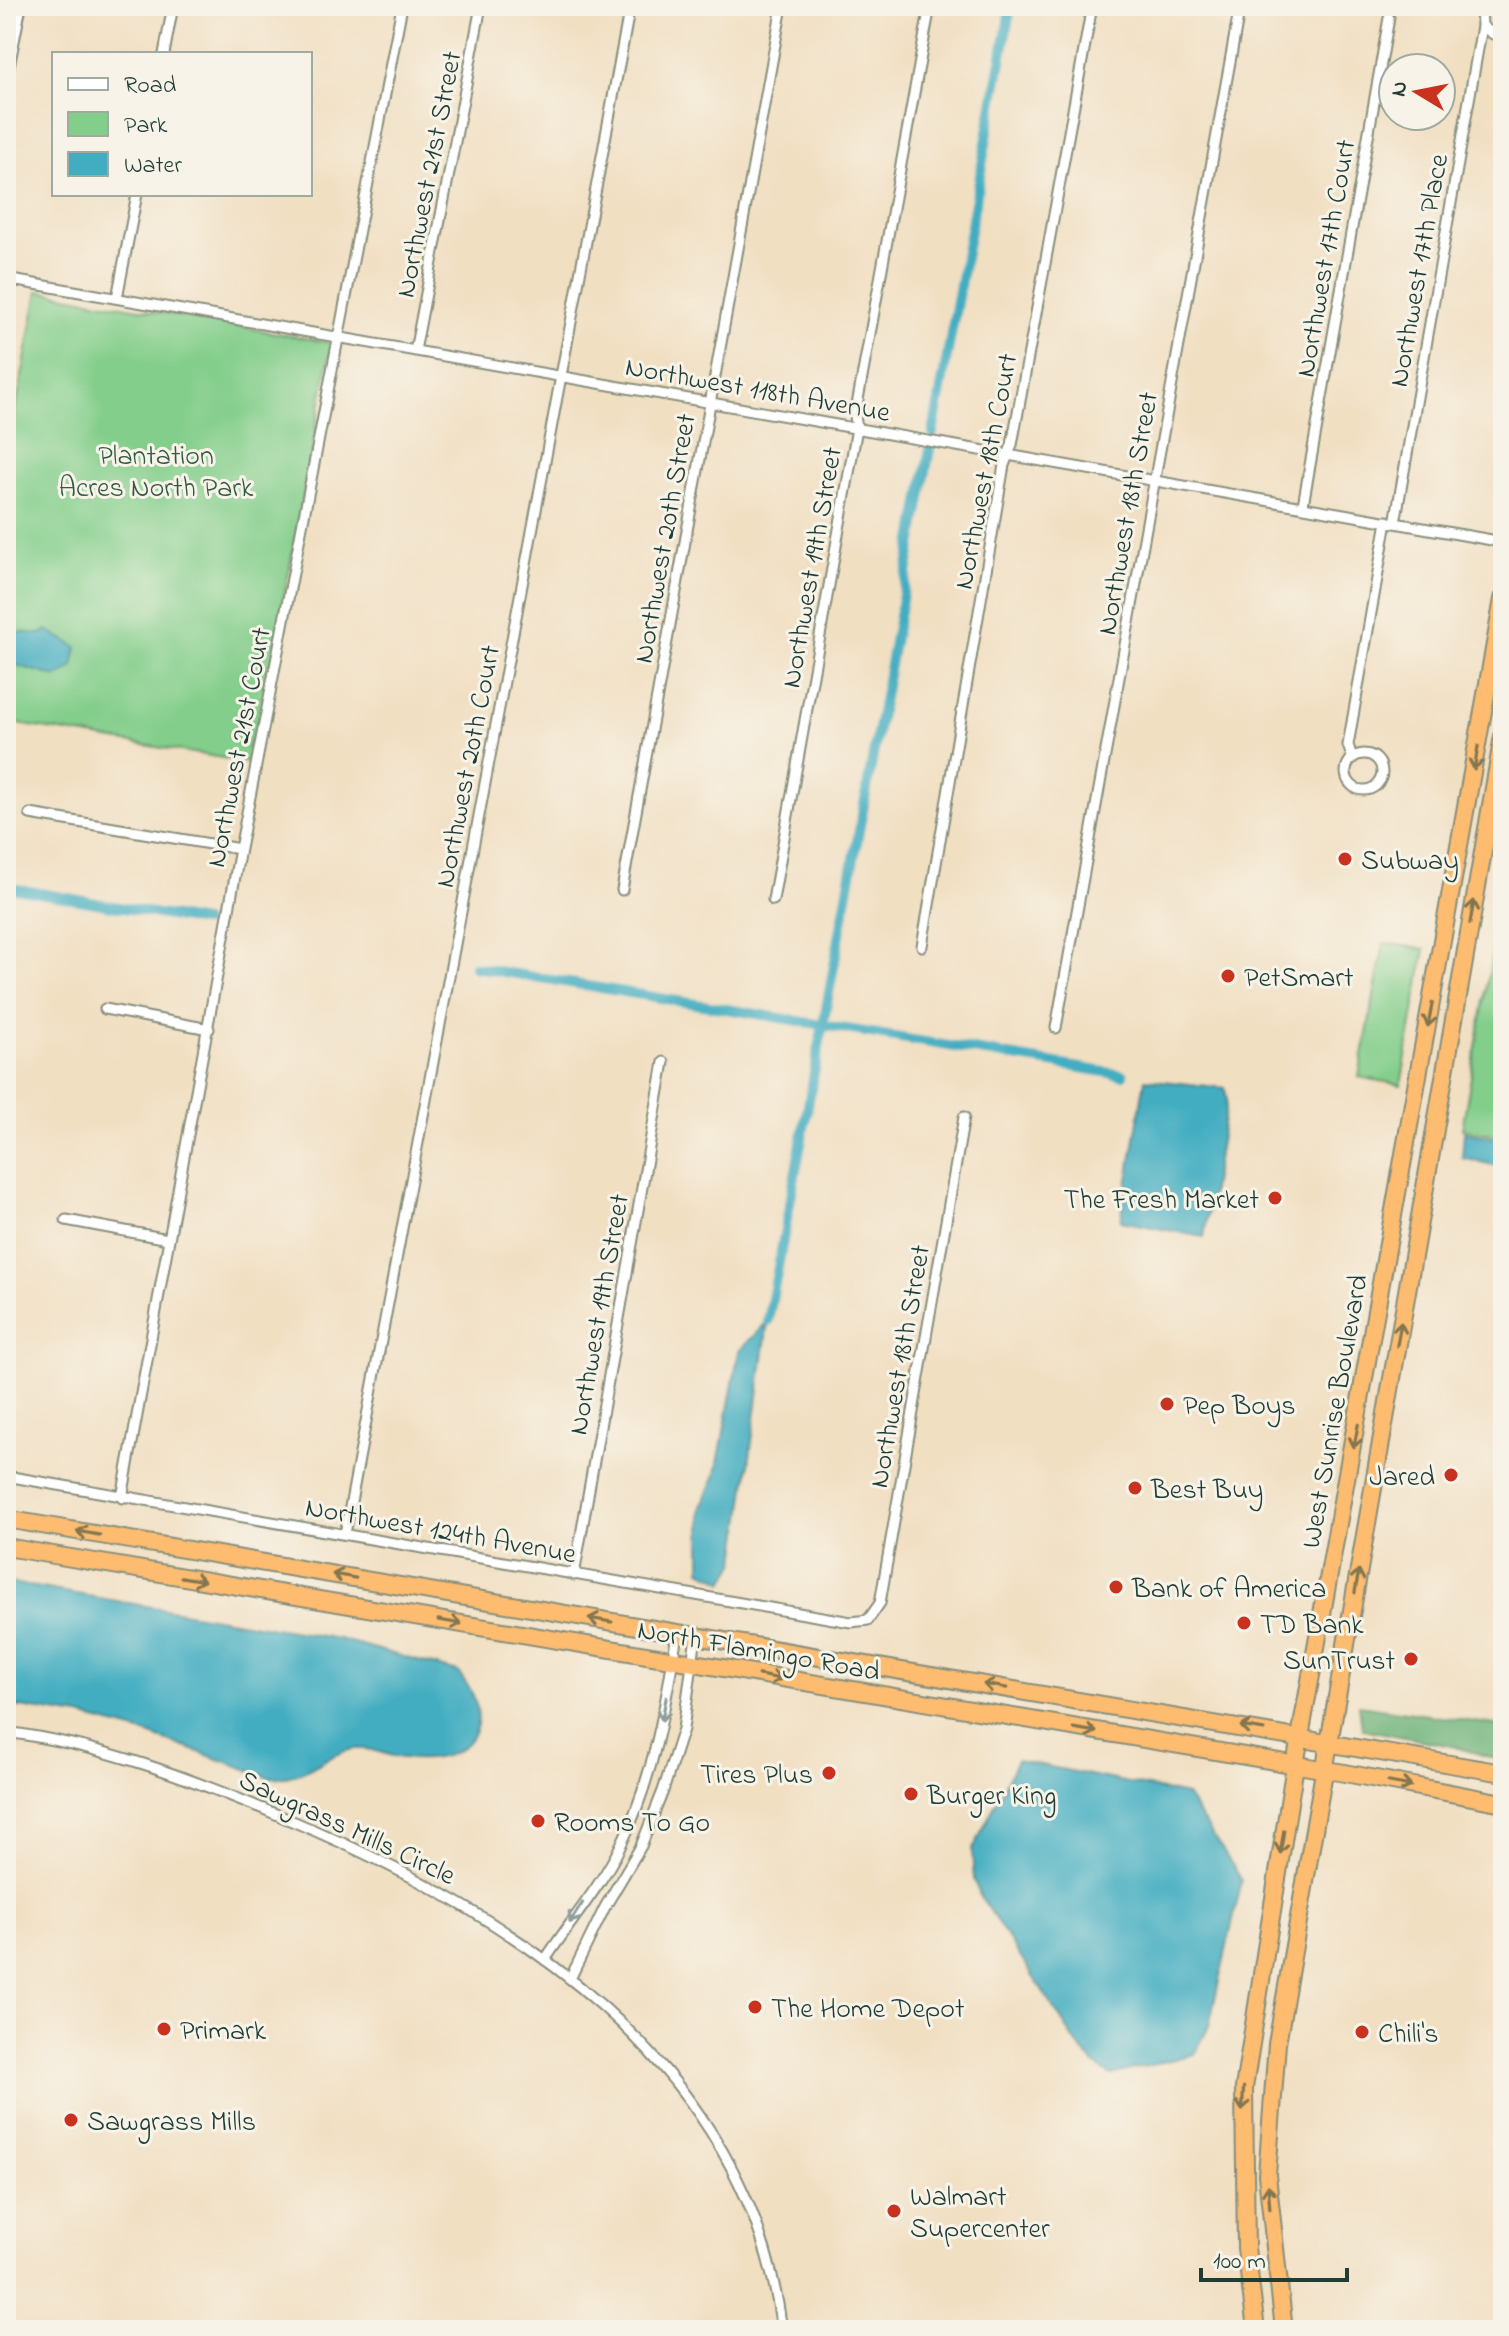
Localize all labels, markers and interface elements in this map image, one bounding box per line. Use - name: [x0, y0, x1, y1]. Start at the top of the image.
- street label: Northwest 21st Street: [386, 48, 474, 302]
- legend: [52, 52, 312, 196]
- north arrow: [1377, 52, 1457, 132]
- text: Road: [124, 69, 177, 104]
- text: N: [1383, 79, 1417, 99]
- text: Park: [124, 109, 168, 144]
- street label: Northwest 17th Court: [1286, 137, 1369, 381]
- text: Water: [124, 149, 182, 184]
- street label: Northwest 17th Place: [1380, 150, 1461, 390]
- street label: Northwest 118th Avenue: [622, 348, 893, 435]
- street label: Northwest 18th Court: [944, 350, 1030, 593]
- street label: Northwest 18th Street: [1088, 389, 1171, 638]
- street label: Northwest 20th Street: [624, 411, 709, 667]
- park label: Plantation Acres North Park: [59, 437, 254, 510]
- street label: Northwest 19th Street: [772, 444, 855, 691]
- street label: Northwest 21st Court: [197, 624, 284, 871]
- street label: Northwest 20th Court: [426, 642, 513, 891]
- one-way arrow: [1467, 745, 1482, 771]
- place label: Subway: [1361, 842, 1459, 883]
- marker: Subway: [1336, 850, 1354, 868]
- one-way arrow: [1465, 900, 1480, 925]
- place label: PetSmart: [1244, 959, 1353, 1000]
- marker: PetSmart: [1219, 967, 1237, 985]
- one-way arrow: [1422, 1001, 1437, 1027]
- place label: The Fresh Market: [1063, 1181, 1259, 1222]
- marker: The Fresh Market: [1266, 1189, 1284, 1207]
- street label: Northwest 19th Street: [559, 1191, 642, 1438]
- street label: Northwest 18th Street: [860, 1242, 943, 1491]
- street label: West Sunrise Boulevard: [1292, 1271, 1381, 1552]
- one-way arrow: [1392, 1322, 1407, 1347]
- place label: Pep Boys: [1183, 1387, 1296, 1428]
- marker: Pep Boys: [1158, 1395, 1176, 1413]
- one-way arrow: [1347, 1423, 1362, 1448]
- place label: Jared: [1369, 1458, 1435, 1499]
- marker: Jared: [1442, 1466, 1460, 1484]
- place label: Best Buy: [1150, 1471, 1263, 1512]
- marker: Best Buy: [1126, 1479, 1144, 1497]
- street label: Northwest 124th Avenue: [302, 1488, 579, 1577]
- one-way arrow: [75, 1525, 101, 1540]
- one-way arrow: [332, 1568, 357, 1583]
- one-way arrow: [1350, 1569, 1365, 1594]
- place label: Bank of America: [1131, 1570, 1326, 1611]
- one-way arrow: [180, 1572, 206, 1587]
- marker: Bank of America: [1107, 1578, 1125, 1596]
- place label: TD Bank: [1260, 1606, 1364, 1647]
- one-way arrow: [588, 1611, 614, 1626]
- street label: North Flamingo Road: [634, 1611, 883, 1694]
- marker: TD Bank: [1235, 1614, 1253, 1632]
- one-way arrow: [436, 1616, 462, 1631]
- place label: SunTrust: [1283, 1642, 1395, 1683]
- marker: SunTrust: [1402, 1650, 1420, 1668]
- one-way arrow: [757, 1670, 783, 1685]
- one-way arrow: [983, 1677, 1008, 1692]
- one-way arrow: [656, 1696, 671, 1722]
- one-way arrow: [1239, 1720, 1265, 1735]
- one-way arrow: [1071, 1723, 1097, 1738]
- place label: Tires Plus: [700, 1756, 813, 1797]
- street label: Sawgrass Mills Circle: [231, 1761, 462, 1898]
- marker: Tires Plus: [820, 1764, 838, 1782]
- place label: Burger King: [926, 1777, 1056, 1818]
- one-way arrow: [1387, 1777, 1413, 1792]
- marker: Burger King: [902, 1785, 920, 1803]
- place label: Rooms To Go: [554, 1804, 710, 1845]
- marker: Rooms To Go: [529, 1812, 547, 1830]
- one-way arrow: [1274, 1829, 1289, 1854]
- one-way arrow: [568, 1902, 584, 1924]
- place label: The Home Depot: [771, 1990, 964, 2031]
- marker: The Home Depot: [746, 1998, 764, 2016]
- place label: Primark: [180, 2012, 267, 2053]
- place label: Chili's: [1378, 2015, 1439, 2056]
- marker: Primark: [155, 2020, 173, 2038]
- marker: Chili's: [1353, 2023, 1371, 2041]
- one-way arrow: [1236, 2085, 1251, 2112]
- place label: Sawgrass Mills: [87, 2103, 256, 2144]
- marker: Sawgrass Mills: [62, 2111, 80, 2129]
- place label: Walmart Supercenter: [910, 2178, 1050, 2251]
- one-way arrow: [1261, 2184, 1276, 2211]
- marker: Walmart Supercenter: [885, 2202, 903, 2220]
- scale bar: [1201, 2232, 1347, 2282]
- text: 100 m: [1213, 2245, 1266, 2280]

